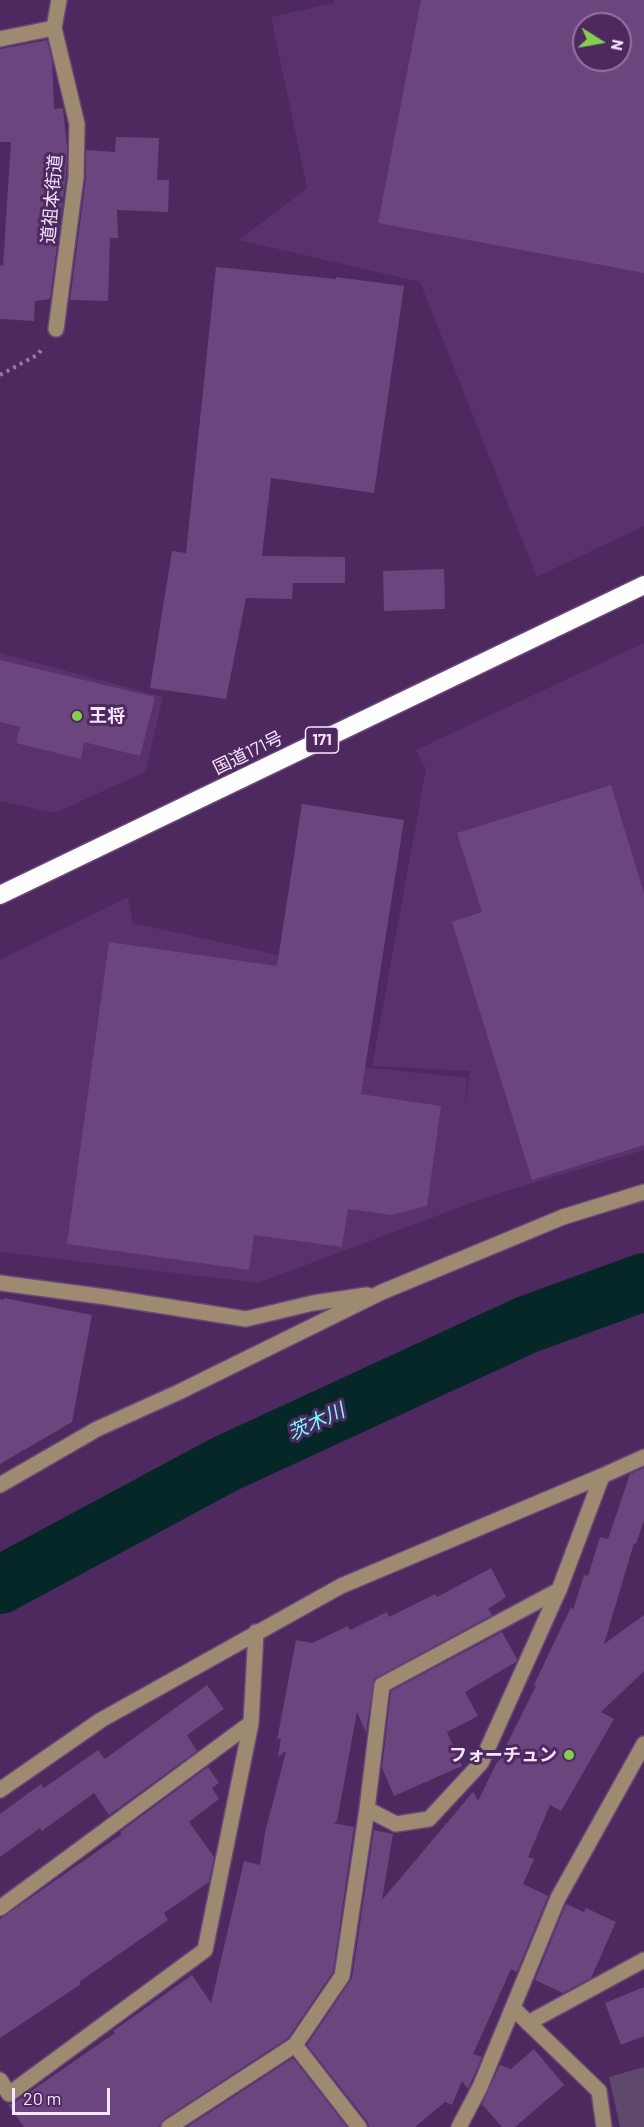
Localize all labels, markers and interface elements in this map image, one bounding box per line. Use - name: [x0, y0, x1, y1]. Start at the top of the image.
- north arrow: [572, 12, 632, 72]
- text: N: [608, 38, 629, 52]
- street label: 道祖本街道: [37, 153, 67, 245]
- place label: 王将: [89, 705, 125, 727]
- marker: 王将: [70, 709, 84, 723]
- street label: 国道171号: [209, 727, 287, 779]
- road number: 171: [306, 727, 338, 753]
- water label: 茨木川: [284, 1398, 348, 1446]
- place label: フォーチュン: [449, 1744, 557, 1766]
- marker: フォーチュン: [562, 1748, 576, 1762]
- scale bar: [15, 2076, 112, 2114]
- text: 20 m: [23, 2087, 61, 2109]

